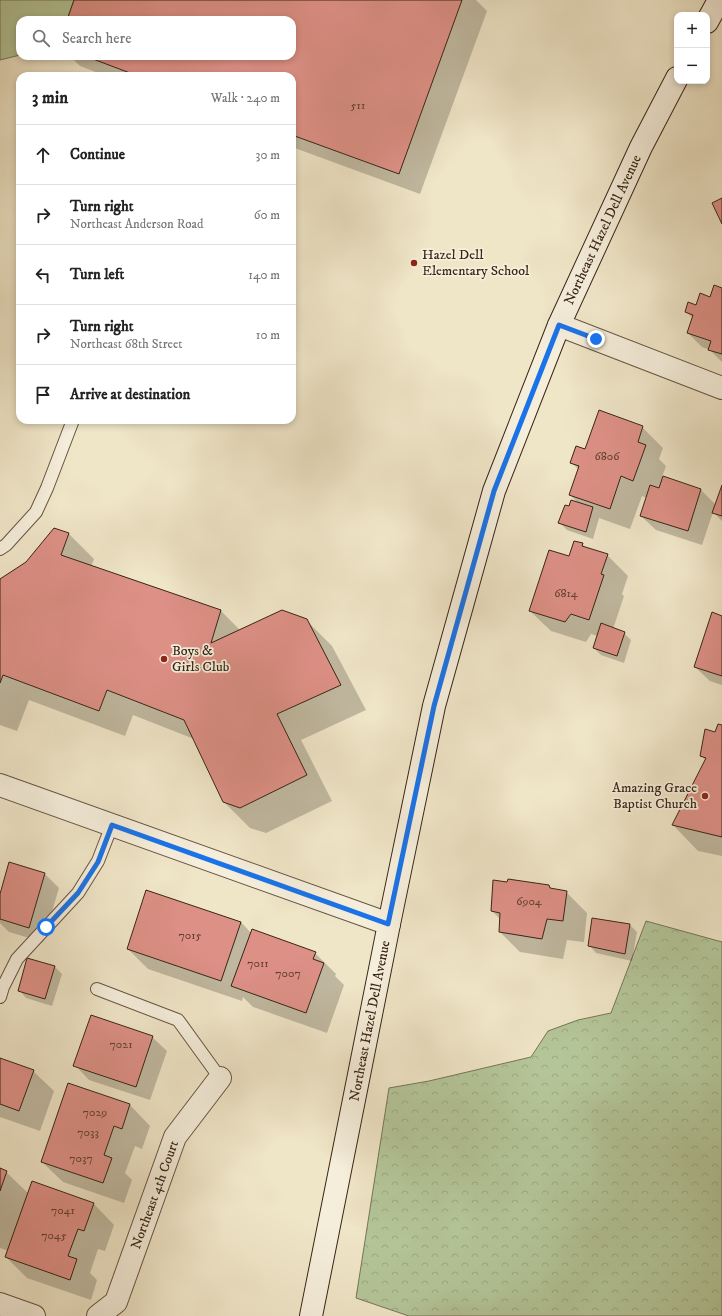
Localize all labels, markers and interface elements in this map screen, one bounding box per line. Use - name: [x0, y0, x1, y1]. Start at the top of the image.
- map controls: [674, 12, 710, 84]
- button: +: [674, 12, 710, 48]
- search box: [16, 16, 296, 60]
- icon: search: [30, 27, 52, 49]
- text: Search here: [62, 29, 131, 48]
- button: −: [674, 48, 710, 84]
- text: 3 min: [32, 87, 68, 109]
- text: Walk · 240 m: [211, 90, 280, 106]
- house number: 511: [351, 98, 365, 113]
- icon: ahead: [32, 144, 54, 166]
- text: Continue: [70, 145, 125, 164]
- text: 30 m: [256, 147, 280, 163]
- street label: Northeast Hazel Dell Avenue: [560, 152, 646, 308]
- text: Turn right: [70, 197, 133, 216]
- icon: right: [32, 204, 54, 226]
- text: 60 m: [254, 207, 280, 223]
- text: Northeast Anderson Road: [70, 216, 204, 232]
- place label: Hazel Dell Elementary School: [422, 246, 530, 280]
- marker: Hazel Dell Elementary School: [409, 258, 419, 268]
- icon: left: [32, 264, 54, 286]
- text: Turn left: [70, 265, 124, 284]
- text: 140 m: [248, 267, 280, 283]
- text: Turn right: [70, 317, 133, 336]
- icon: right: [32, 324, 54, 346]
- text: 10 m: [256, 327, 280, 343]
- route end: [587, 330, 605, 348]
- text: Northeast 68th Street: [70, 336, 182, 352]
- icon: arrive: [32, 384, 54, 406]
- text: Arrive at destination: [70, 385, 190, 404]
- house number: 6806: [595, 449, 620, 464]
- house number: 6814: [554, 586, 579, 601]
- place label: Boys & Girls Club: [172, 642, 230, 676]
- marker: Boys & Girls Club: [159, 654, 169, 664]
- place label: Amazing Grace Baptist Church: [612, 779, 698, 813]
- marker: Amazing Grace Baptist Church: [700, 791, 710, 801]
- house number: 6904: [516, 894, 543, 909]
- route start: [37, 918, 55, 936]
- house number: 7015: [178, 928, 202, 943]
- street label: Northeast Hazel Dell Avenue: [346, 939, 394, 1103]
- house number: 7011: [247, 956, 269, 971]
- house number: 7007: [275, 966, 301, 981]
- house number: 7021: [109, 1037, 133, 1052]
- house number: 7029: [83, 1105, 107, 1120]
- house number: 7033: [77, 1125, 99, 1140]
- street label: Northeast 4th Court: [127, 1138, 183, 1252]
- house number: 7037: [69, 1151, 93, 1166]
- house number: 7041: [51, 1203, 75, 1218]
- house number: 7045: [41, 1228, 67, 1243]

